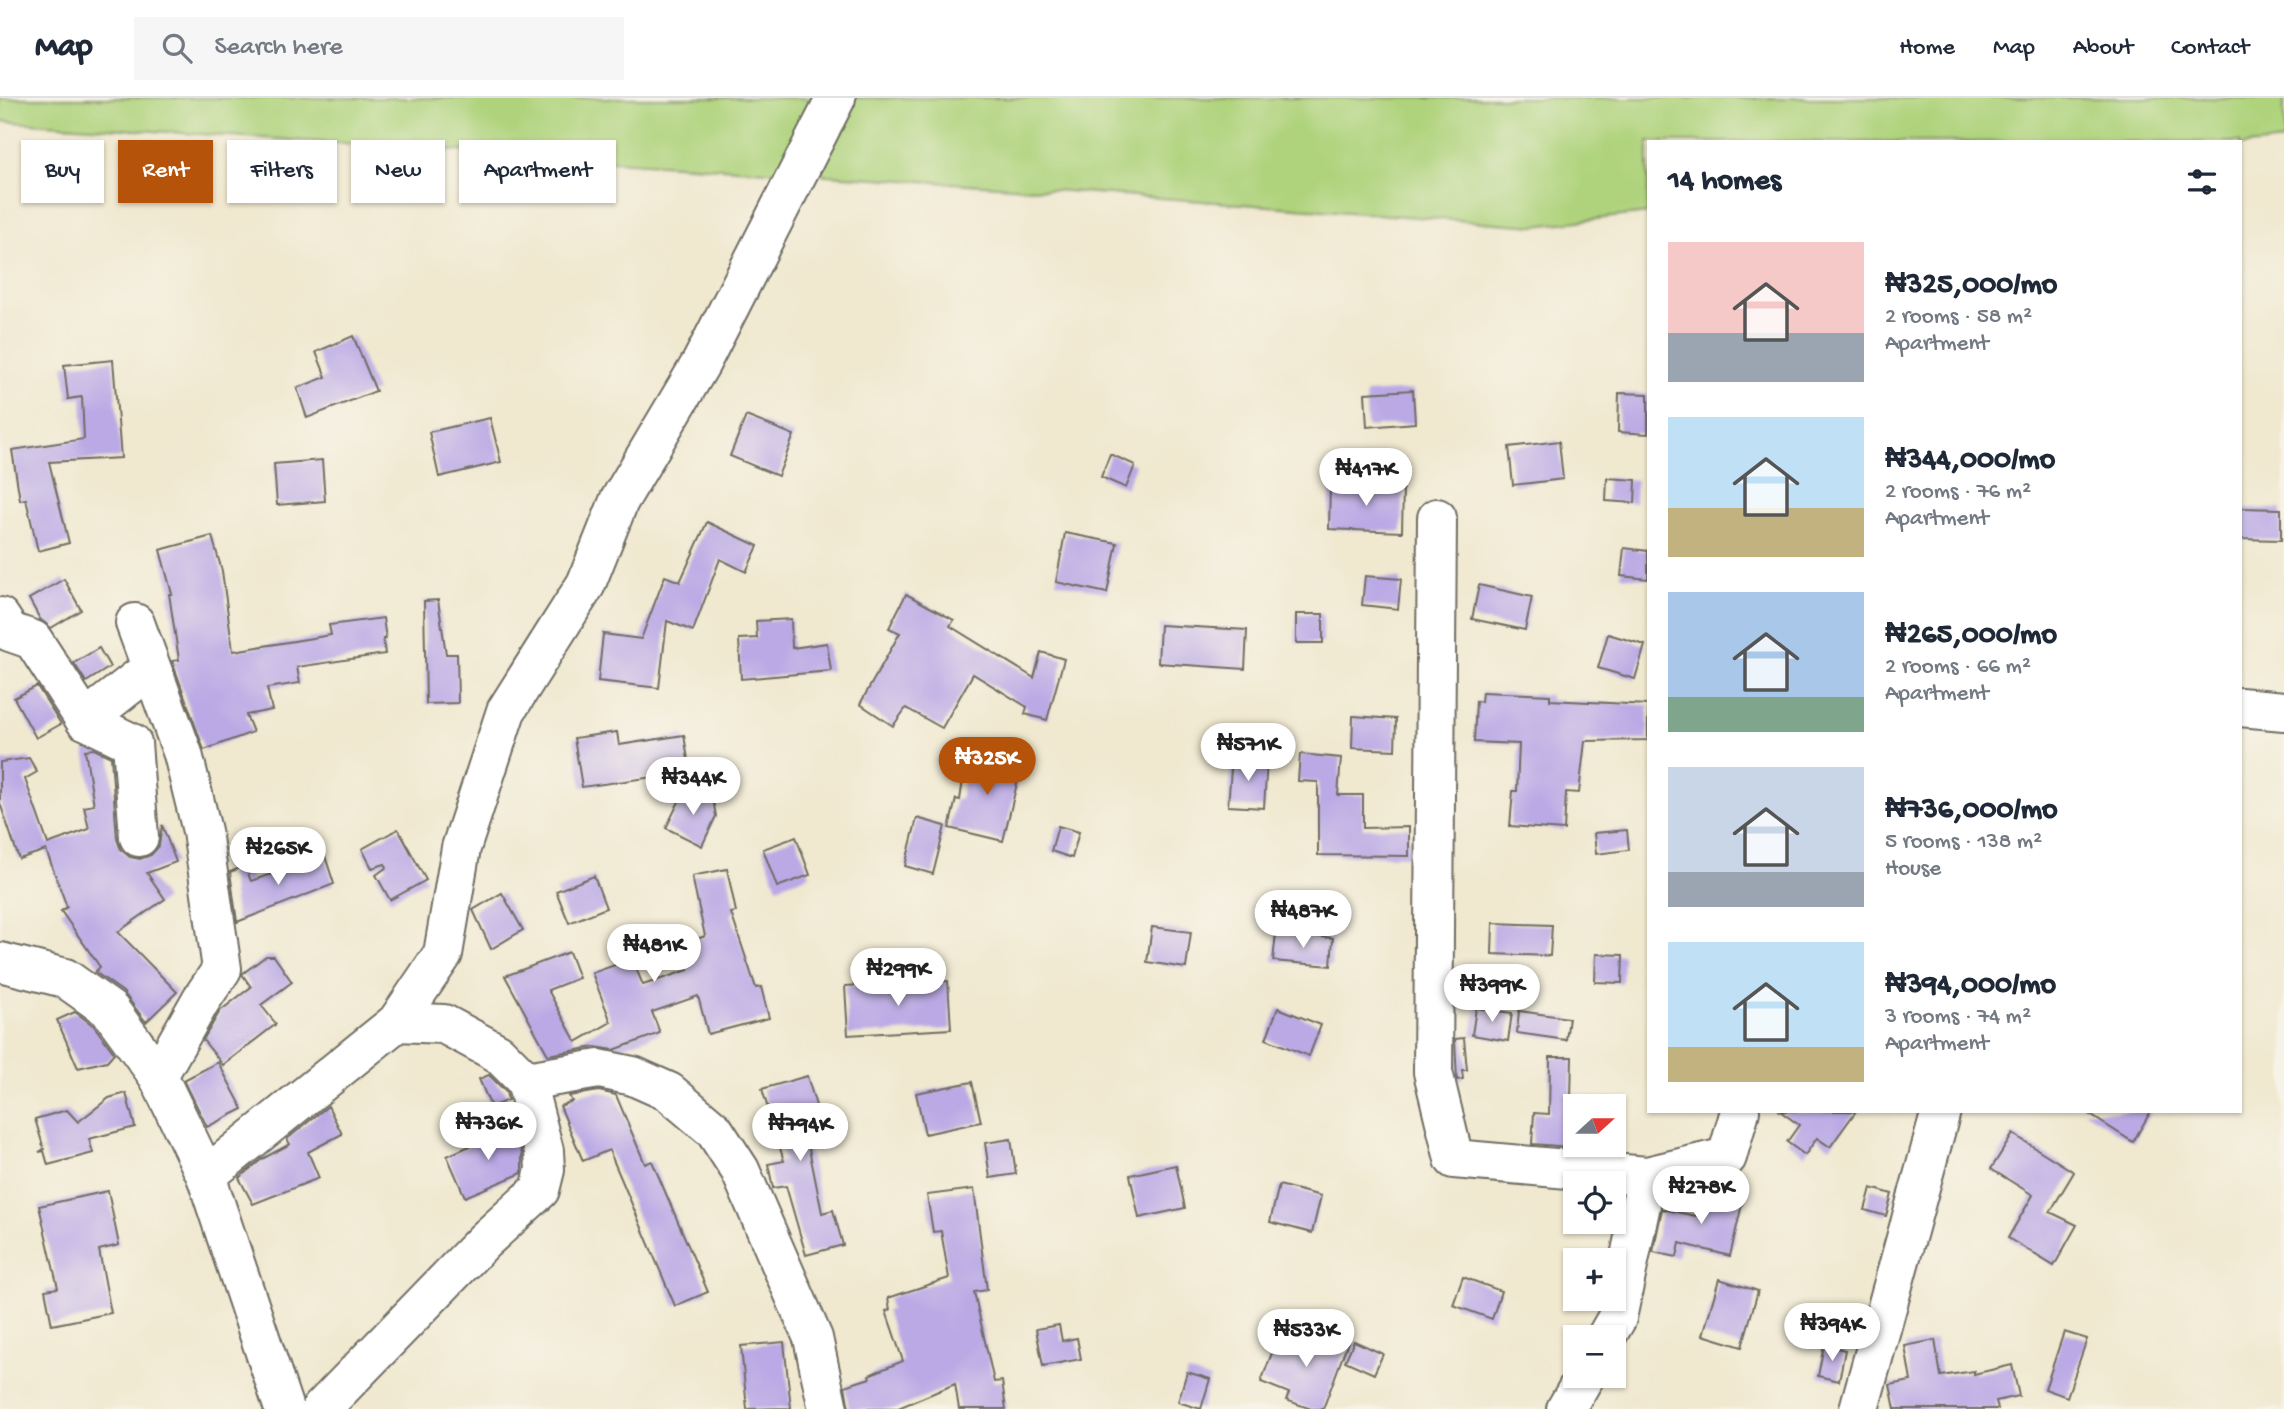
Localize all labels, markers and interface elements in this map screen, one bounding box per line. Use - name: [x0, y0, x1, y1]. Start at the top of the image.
- search box: [134, 17, 624, 80]
- text: Map: [35, 29, 92, 67]
- icon: search: [158, 29, 196, 67]
- text: Search here: [214, 33, 343, 64]
- text: Home: [1899, 34, 1955, 63]
- text: Map: [1993, 34, 2035, 63]
- text: About: [2073, 34, 2133, 63]
- text: Contact: [2171, 34, 2249, 63]
- chip: Buy: [21, 140, 104, 203]
- chip: Rent: [118, 140, 213, 203]
- chip: Filters: [227, 140, 337, 203]
- chip: New: [351, 140, 445, 203]
- chip: Apartment: [459, 140, 616, 203]
- icon: filters: [2183, 163, 2221, 201]
- text: 14 homes: [1668, 165, 1781, 200]
- text: ₦325,000/mo: [1885, 269, 2057, 304]
- icon: home: [1724, 270, 1808, 354]
- text: 2 rooms · 58 m²: [1885, 304, 2032, 331]
- text: Apartment: [1885, 331, 1989, 358]
- text: ₦344,000/mo: [1885, 444, 2055, 479]
- icon: home: [1724, 445, 1808, 529]
- pin: ₦417K: [1317, 448, 1415, 508]
- text: ₦417K: [1335, 457, 1397, 484]
- text: 2 rooms · 76 m²: [1885, 479, 2031, 506]
- text: Apartment: [1885, 506, 1989, 533]
- text: ₦265,000/mo: [1885, 619, 2057, 654]
- icon: home: [1724, 620, 1808, 704]
- text: 2 rooms · 66 m²: [1885, 654, 2031, 681]
- text: Apartment: [1885, 681, 1989, 708]
- pin: ₦571K: [1199, 724, 1297, 783]
- text: ₦571K: [1217, 732, 1279, 759]
- pin: ₦325K: [938, 738, 1036, 797]
- text: ₦325K: [955, 746, 1019, 773]
- pin: ₦344K: [644, 758, 742, 817]
- text: ₦344K: [662, 766, 724, 793]
- text: ₦736,000/mo: [1885, 794, 2058, 829]
- icon: home: [1724, 795, 1808, 879]
- pin: ₦265K: [229, 828, 327, 887]
- text: 5 rooms · 138 m²: [1885, 829, 2042, 856]
- text: ₦265K: [246, 836, 310, 863]
- text: House: [1885, 856, 1941, 883]
- pin: ₦487K: [1254, 890, 1352, 950]
- text: ₦487K: [1271, 899, 1335, 926]
- pin: ₦481K: [605, 924, 703, 984]
- text: ₦481K: [623, 933, 685, 960]
- pin: ₦299K: [849, 948, 947, 1008]
- text: ₦299K: [866, 957, 930, 984]
- pin: ₦399K: [1443, 964, 1541, 1024]
- text: ₦394,000/mo: [1885, 969, 2056, 1004]
- icon: home: [1724, 970, 1808, 1054]
- text: ₦399K: [1460, 973, 1524, 1000]
- text: 3 rooms · 74 m²: [1885, 1004, 2031, 1031]
- text: Apartment: [1885, 1031, 1989, 1058]
- north arrow: [1563, 1094, 1626, 1157]
- map controls: [1563, 1094, 1626, 1388]
- pin: ₦736K: [439, 1102, 537, 1162]
- pin: ₦794K: [751, 1104, 849, 1163]
- text: ₦736K: [456, 1111, 520, 1138]
- text: ₦794K: [768, 1112, 832, 1139]
- pin: ₦278K: [1652, 1166, 1750, 1226]
- button: locate: [1563, 1171, 1626, 1234]
- text: ₦278K: [1668, 1175, 1734, 1202]
- button: +: [1563, 1248, 1626, 1311]
- pin: ₦394K: [1783, 1304, 1881, 1363]
- pin: ₦533K: [1257, 1310, 1355, 1369]
- text: ₦394K: [1800, 1312, 1864, 1339]
- text: ₦533K: [1273, 1318, 1339, 1345]
- button: −: [1563, 1325, 1626, 1388]

